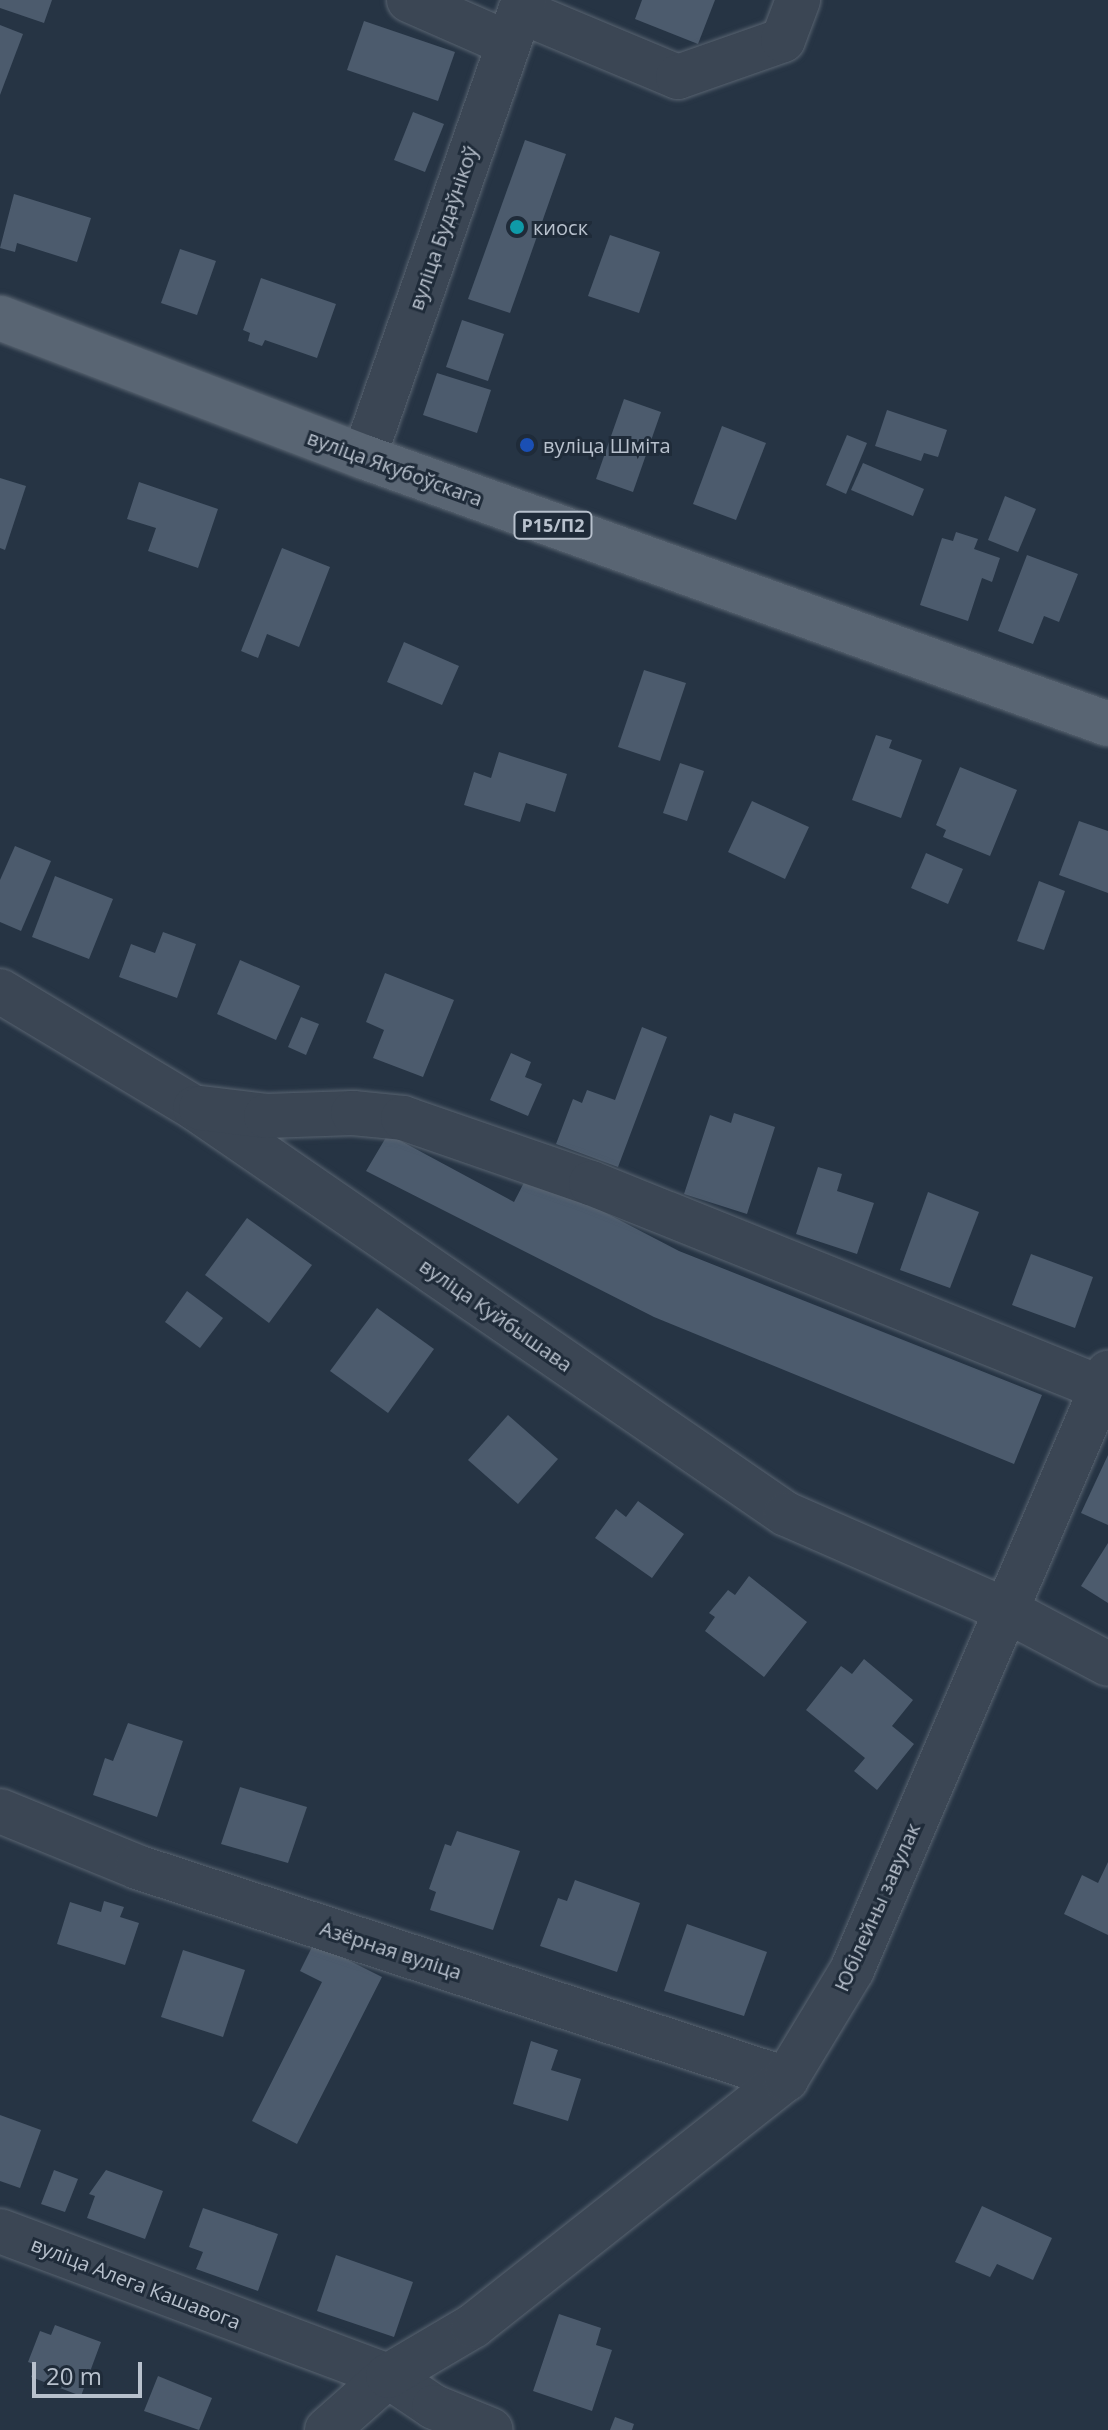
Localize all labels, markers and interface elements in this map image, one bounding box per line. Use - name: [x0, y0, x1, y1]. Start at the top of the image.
- street label: вуліца Будаўнікоў: [404, 143, 482, 313]
- place label: киоск: [533, 215, 588, 239]
- marker: киоск: [508, 218, 526, 236]
- street label: вуліца Якубоўскага: [304, 425, 486, 511]
- place label: вуліца Шміта: [543, 433, 671, 457]
- marker: вуліца Шміта: [518, 436, 536, 454]
- road number: Р15/П2: [513, 511, 593, 539]
- street label: вуліца Куйбышава: [415, 1253, 577, 1377]
- street label: Юбілейны завулак: [829, 1819, 925, 1995]
- street label: Азёрная вуліца: [317, 1916, 465, 1984]
- street label: вуліца Алега Кашавога: [28, 2232, 244, 2334]
- scale bar: [36, 2346, 146, 2396]
- text: 20 m: [46, 2359, 102, 2392]

